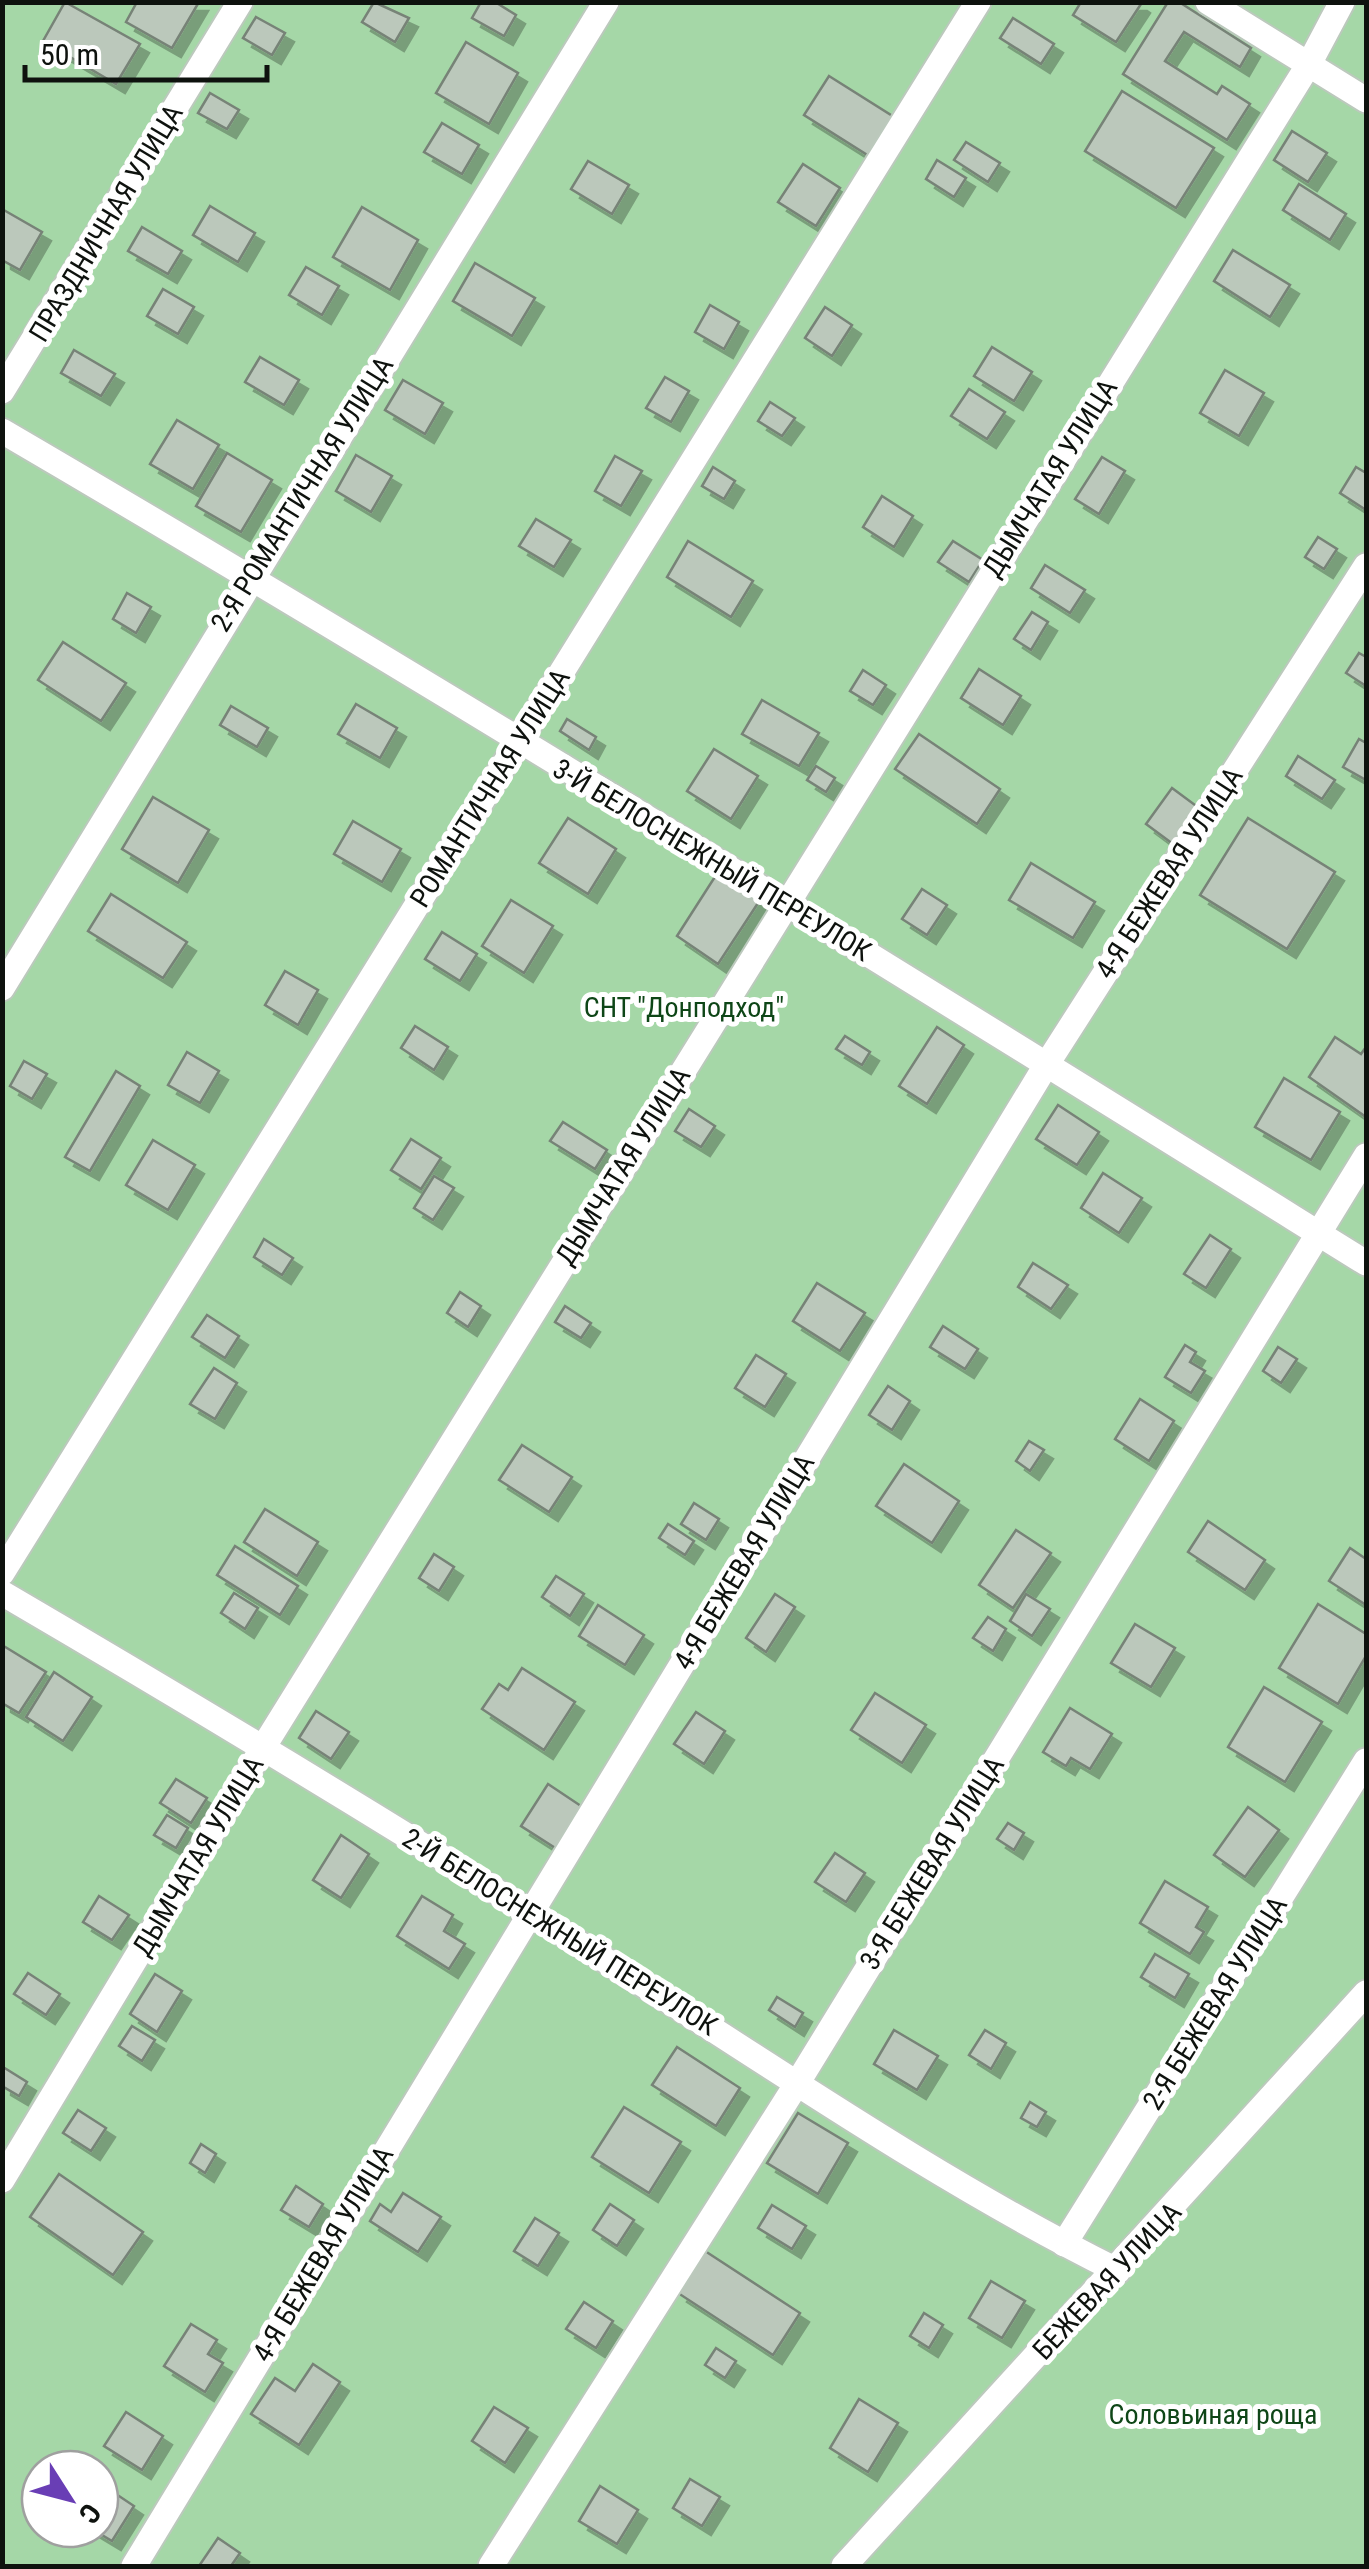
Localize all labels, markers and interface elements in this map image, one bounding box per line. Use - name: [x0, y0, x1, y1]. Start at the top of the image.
- scale bar: [25, 20, 268, 82]
- text: 50 m: [40, 37, 99, 72]
- street label: ПРАЗДНИЧНАЯ УЛИЦА: [22, 98, 190, 348]
- street label: 2-Я РОМАНТИЧНАЯ УЛИЦА: [204, 351, 400, 637]
- street label: ДЫМЧАТАЯ УЛИЦА: [976, 373, 1124, 583]
- street label: РОМАНТИЧНАЯ УЛИЦА: [403, 663, 577, 913]
- street label: 3-Й БЕЛОСНЕЖНЫЙ ПЕРЕУЛОК: [547, 752, 877, 968]
- street label: 4-Я БЕЖЕВАЯ УЛИЦА: [1088, 761, 1250, 985]
- park label: СНТ "Донподход": [584, 991, 784, 1024]
- street label: ДЫМЧАТАЯ УЛИЦА: [549, 1061, 697, 1271]
- street label: 4-Я БЕЖЕВАЯ УЛИЦА: [667, 1448, 821, 1676]
- street label: ДЫМЧАТАЯ УЛИЦА: [125, 1750, 271, 1962]
- street label: 3-Я БЕЖЕВАЯ УЛИЦА: [853, 1750, 1011, 1976]
- street label: 2-Й БЕЛОСНЕЖНЫЙ ПЕРЕУЛОК: [397, 1821, 724, 2043]
- street label: 2-Я БЕЖЕВАЯ УЛИЦА: [1136, 1890, 1294, 2116]
- street label: 4-Я БЕЖЕВАЯ УЛИЦА: [246, 2140, 400, 2368]
- street label: БЕЖЕВАЯ УЛИЦА: [1026, 2196, 1188, 2366]
- park label: Соловьиная роща: [1109, 2398, 1317, 2431]
- north arrow: [20, 2449, 120, 2549]
- text: С: [72, 2497, 108, 2530]

